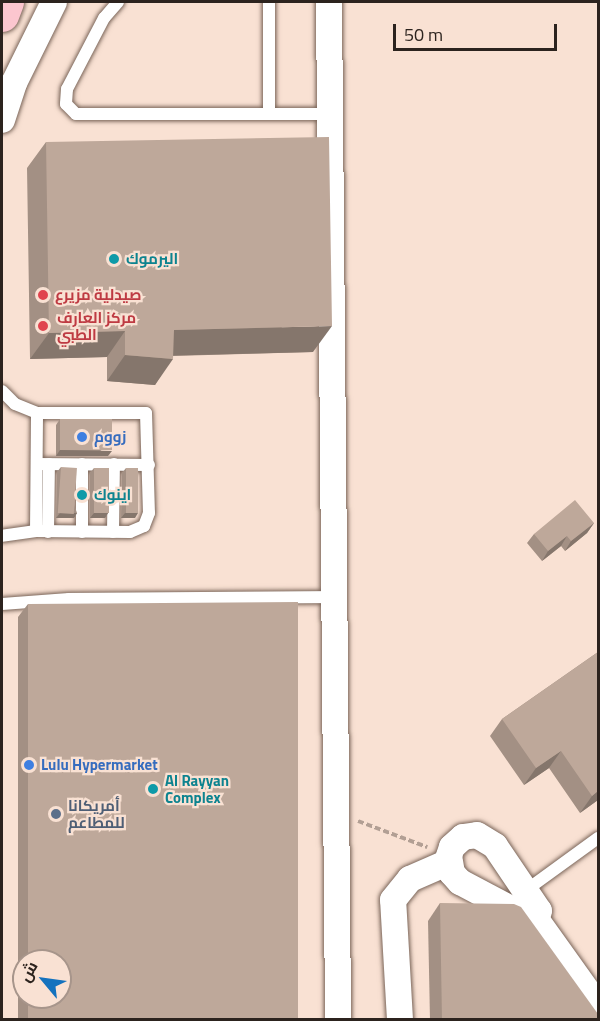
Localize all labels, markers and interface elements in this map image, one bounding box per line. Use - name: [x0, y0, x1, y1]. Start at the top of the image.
- scale bar: [396, 12, 560, 50]
- text: 50 m: [404, 21, 443, 48]
- place label: اليرموك: [126, 250, 178, 268]
- marker: اليرموك: [107, 252, 121, 266]
- place label: صيدلية مزيرع: [55, 286, 142, 304]
- marker: صيدلية مزيرع: [36, 288, 50, 302]
- place label: مركز العارف الطبي: [57, 308, 136, 343]
- marker: مركز العارف الطبي: [34, 317, 52, 335]
- place label: زووم: [94, 428, 126, 446]
- marker: زووم: [75, 430, 89, 444]
- place label: اينوك: [94, 486, 131, 504]
- marker: اينوك: [75, 488, 89, 502]
- place label: Lulu Hypermarket: [41, 756, 158, 774]
- marker: Lulu Hypermarket: [22, 758, 36, 772]
- place label: Al Rayyan Complex: [165, 771, 229, 806]
- marker: Al Rayyan Complex: [146, 782, 160, 796]
- place label: أمريكانا للمطاعم: [68, 796, 125, 831]
- marker: أمريكانا للمطاعم: [49, 807, 63, 821]
- north arrow: [12, 949, 72, 1009]
- text: ش: [13, 956, 43, 986]

